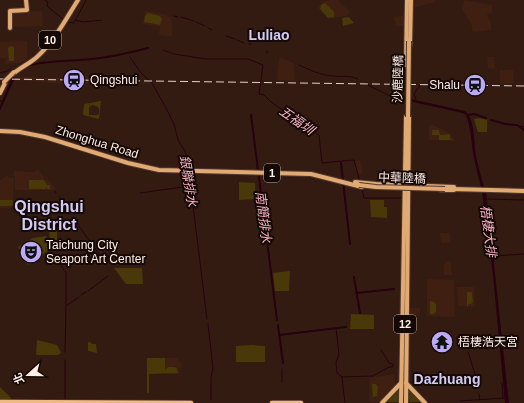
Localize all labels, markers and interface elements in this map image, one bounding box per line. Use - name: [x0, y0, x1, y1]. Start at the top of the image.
- district label: Luliao: [248, 27, 290, 43]
- road number: 10: [39, 31, 61, 49]
- street label: 沙鹿陸橋: [391, 55, 405, 103]
- station icon: Qingshui: [61, 67, 87, 93]
- station icon: Shalu: [462, 72, 488, 98]
- place label: Qingshui: [90, 73, 137, 87]
- place label: Shalu: [429, 78, 460, 92]
- water label: 五福圳: [276, 103, 319, 139]
- street label: Zhonghua Road: [54, 123, 140, 161]
- water label: 銀聯排水: [177, 154, 200, 209]
- road number: 1: [264, 164, 280, 182]
- street label: 中華陸橋: [378, 170, 426, 186]
- water label: 南簡排水: [253, 190, 274, 245]
- district label: Qingshui District: [14, 198, 84, 233]
- water label: 梧棲大排: [478, 204, 499, 260]
- place label: Taichung City Seaport Art Center: [46, 238, 145, 266]
- theatre icon: Taichung City Seaport Art Center: [18, 239, 44, 265]
- road number: 12: [394, 315, 416, 333]
- temple icon: 梧棲浩天宮: [429, 329, 455, 355]
- place label: 梧棲浩天宮: [458, 335, 518, 349]
- north arrow: [8, 355, 48, 395]
- text: 北: [11, 371, 26, 386]
- district label: Dazhuang: [414, 371, 480, 387]

